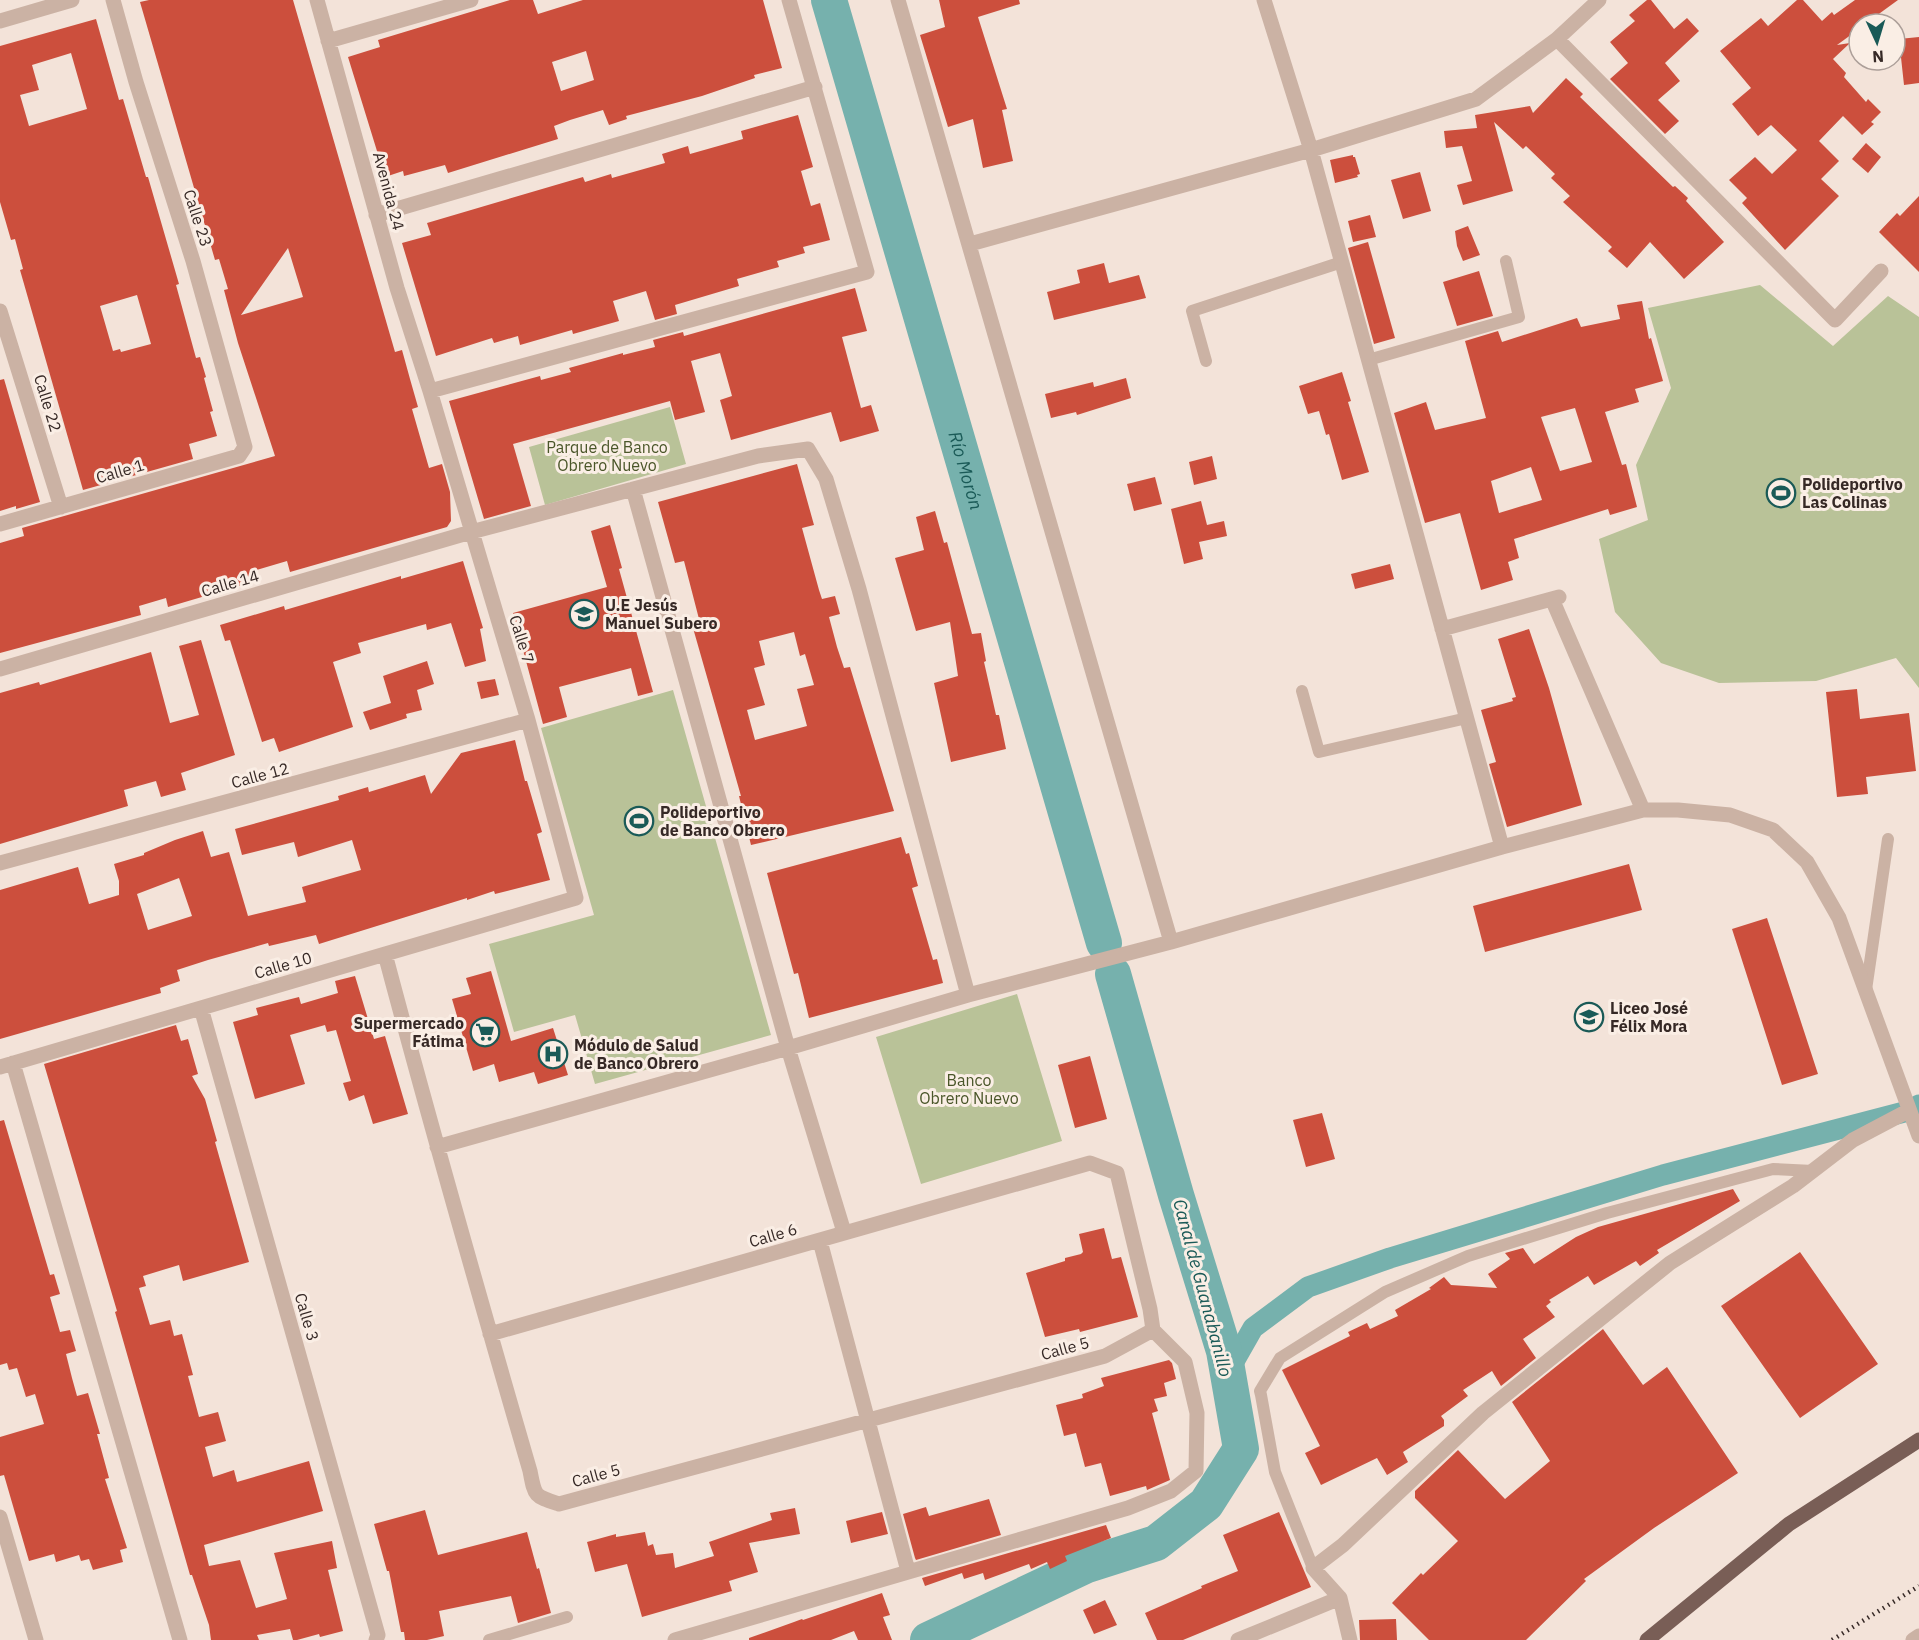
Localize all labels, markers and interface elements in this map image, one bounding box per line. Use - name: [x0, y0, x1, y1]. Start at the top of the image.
- north arrow: [1847, 12, 1907, 72]
- text: N: [1872, 47, 1885, 67]
- street label: Avenida 24: [369, 150, 409, 232]
- street label: Calle 23: [179, 187, 217, 249]
- street label: Calle 22: [30, 372, 66, 434]
- water label: Río Morón: [944, 428, 989, 512]
- park label: Parque de Banco Obrero Nuevo: [546, 437, 668, 475]
- street label: Calle 1: [94, 455, 146, 487]
- place label: Polideportivo Las Colinas: [1802, 474, 1903, 512]
- sports icon: Polideportivo Las Colinas: [1765, 477, 1797, 509]
- street label: Calle 14: [199, 565, 261, 601]
- place label: U.E Jesús Manuel Subero: [605, 595, 718, 633]
- school or university icon: U.E Jesús Manuel Subero: [568, 598, 600, 630]
- street label: Calle 7: [505, 613, 539, 665]
- street label: Calle 12: [229, 758, 291, 792]
- place label: Polideportivo de Banco Obrero: [660, 802, 785, 840]
- sports icon: Polideportivo de Banco Obrero: [623, 805, 655, 837]
- street label: Calle 10: [252, 947, 314, 983]
- place label: Liceo José Félix Mora: [1610, 998, 1688, 1036]
- school or university icon: Liceo José Félix Mora: [1573, 1001, 1605, 1033]
- place label: Supermercado Fátima: [353, 1013, 464, 1051]
- supermarket icon: Supermercado Fátima: [469, 1016, 501, 1048]
- place label: Módulo de Salud de Banco Obrero: [574, 1035, 699, 1073]
- hospital icon: Módulo de Salud de Banco Obrero: [537, 1038, 569, 1070]
- park label: Banco Obrero Nuevo: [919, 1070, 1019, 1108]
- water label: Canal de Guanabanillo: [1168, 1197, 1238, 1379]
- street label: Calle 6: [747, 1219, 799, 1251]
- street label: Calle 3: [291, 1291, 323, 1343]
- street label: Calle 5: [1039, 1332, 1091, 1364]
- street label: Calle 5: [570, 1459, 622, 1491]

